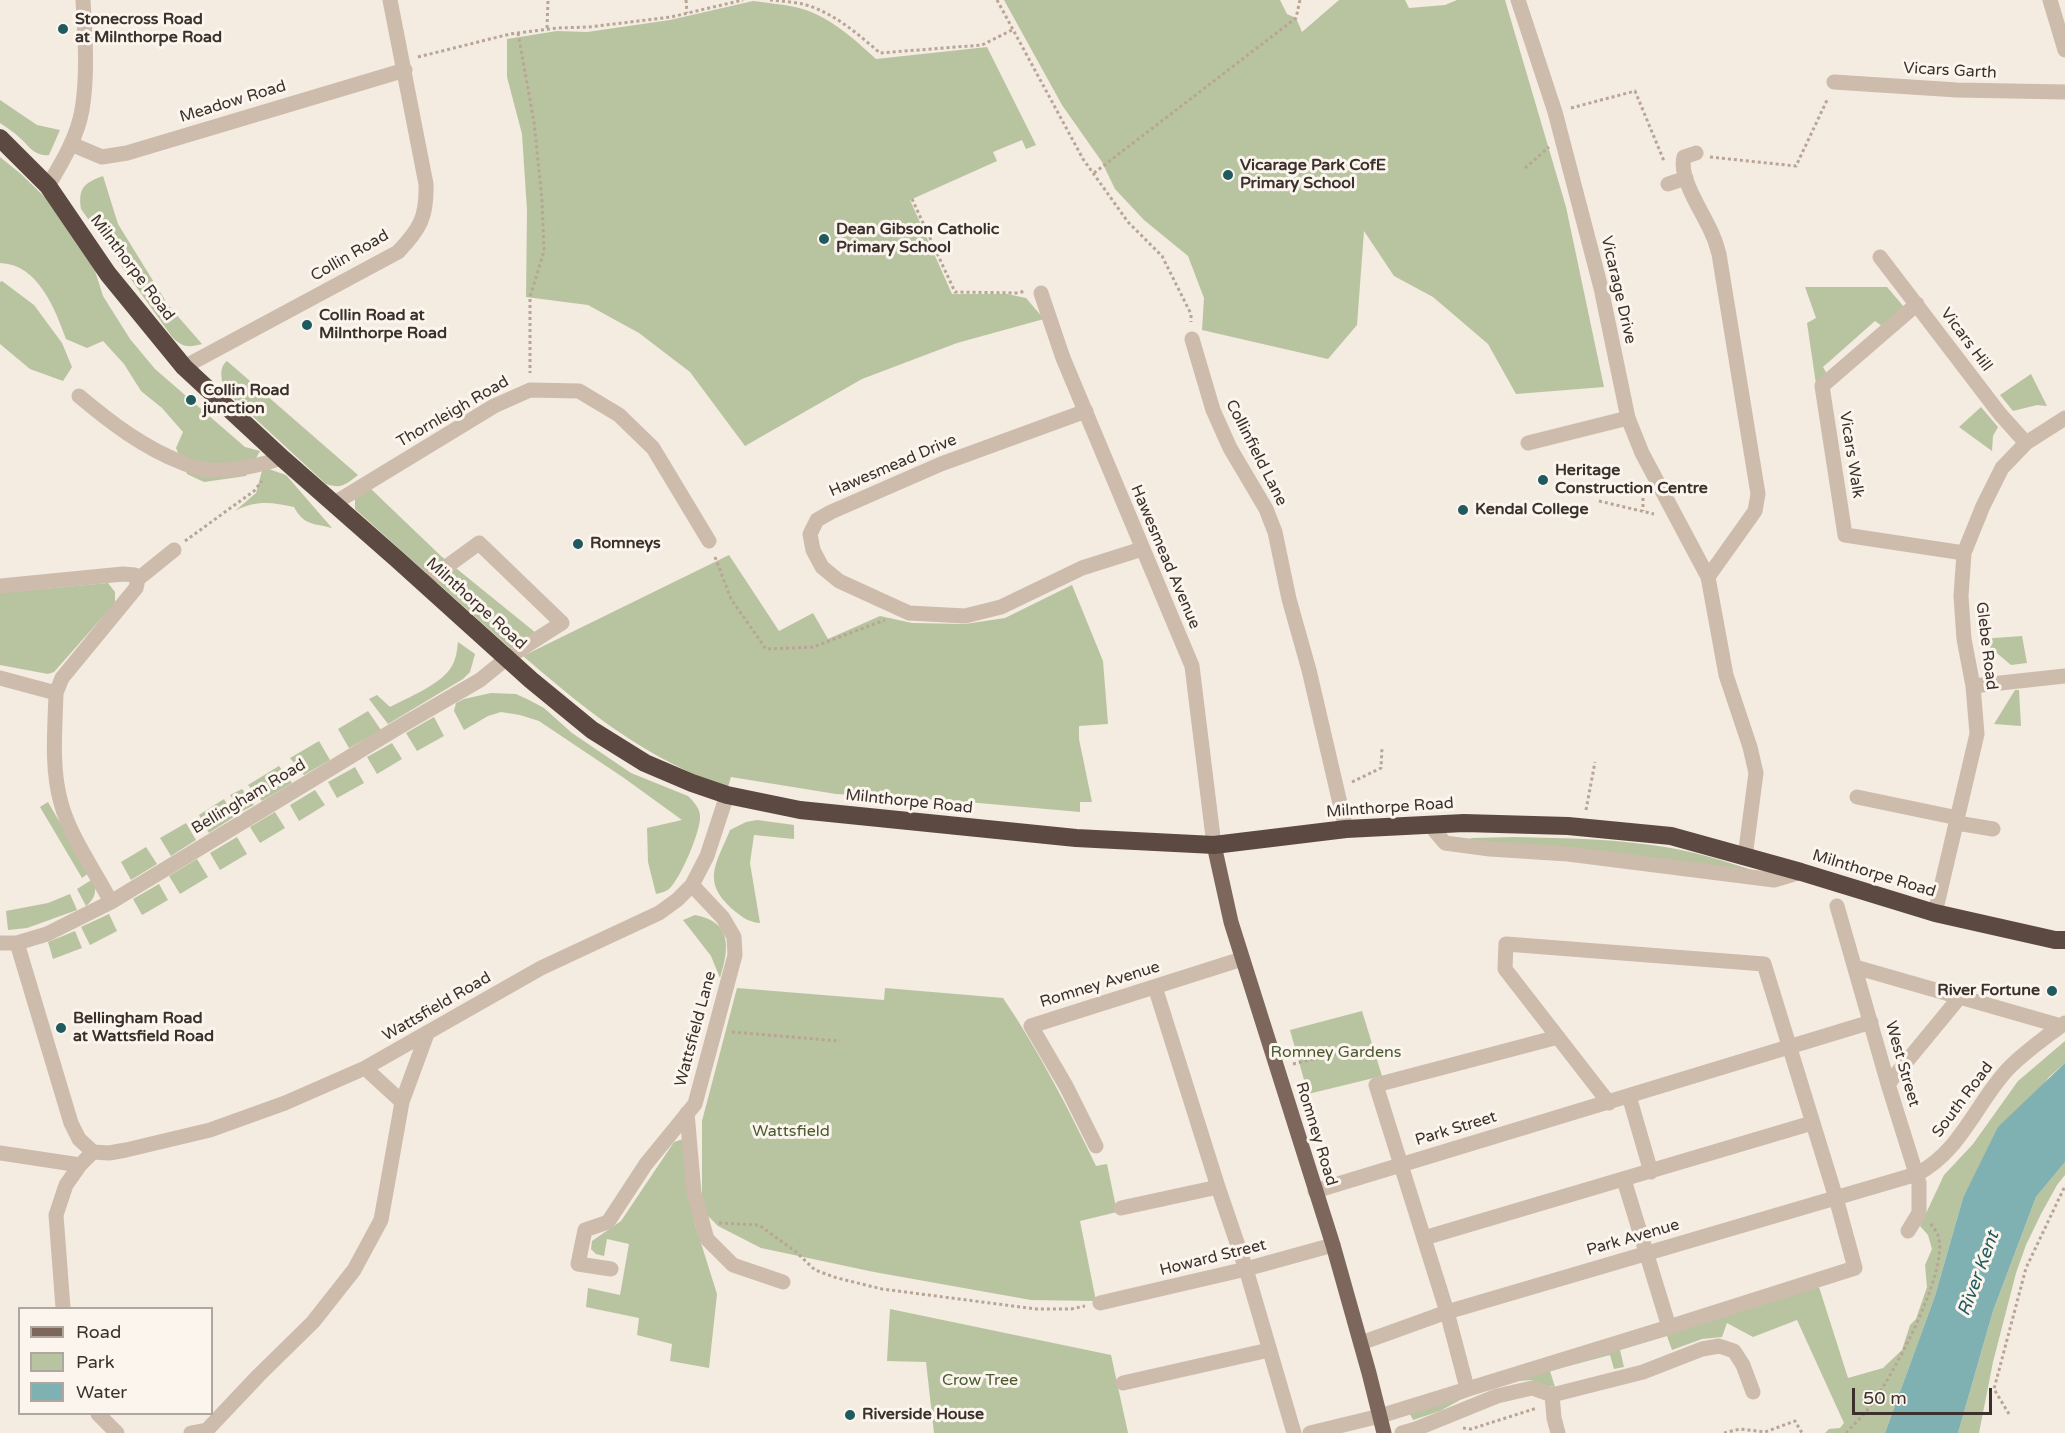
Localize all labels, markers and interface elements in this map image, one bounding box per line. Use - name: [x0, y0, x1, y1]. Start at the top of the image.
- place label: Stonecross Road at Milnthorpe Road: [75, 10, 222, 48]
- marker: Stonecross Road at Milnthorpe Road: [56, 22, 70, 36]
- street label: Vicars Garth: [1903, 59, 1997, 83]
- street label: Meadow Road: [178, 77, 288, 127]
- place label: Vicarage Park CofE Primary School: [1240, 156, 1386, 194]
- marker: Vicarage Park CofE Primary School: [1221, 168, 1235, 182]
- street label: Milnthorpe Road: [86, 211, 178, 325]
- place label: Dean Gibson Catholic Primary School: [836, 220, 999, 258]
- street label: Collin Road: [308, 226, 392, 286]
- marker: Dean Gibson Catholic Primary School: [817, 232, 831, 246]
- street label: Vicarage Drive: [1596, 234, 1640, 346]
- street label: Vicars Hill: [1936, 305, 1996, 375]
- place label: Collin Road at Milnthorpe Road: [319, 306, 447, 344]
- marker: Collin Road at Milnthorpe Road: [300, 318, 314, 332]
- street label: Thornleigh Road: [394, 372, 512, 452]
- place label: Collin Road junction: [203, 381, 290, 419]
- marker: Collin Road junction: [184, 393, 198, 407]
- street label: Collinfield Lane: [1221, 397, 1291, 509]
- street label: Vicars Walk: [1835, 410, 1867, 500]
- street label: Hawesmead Drive: [826, 430, 960, 502]
- place label: Heritage Construction Centre: [1555, 461, 1708, 499]
- marker: Heritage Construction Centre: [1536, 473, 1550, 487]
- street label: Hawesmead Avenue: [1126, 482, 1204, 632]
- place label: Kendal College: [1475, 500, 1589, 520]
- marker: Kendal College: [1456, 503, 1470, 517]
- place label: Romneys: [590, 534, 661, 554]
- marker: Romneys: [571, 537, 585, 551]
- street label: Milnthorpe Road: [422, 554, 530, 654]
- street label: Glebe Road: [1971, 601, 2001, 691]
- street label: Bellingham Road: [188, 755, 310, 839]
- street label: Milnthorpe Road: [844, 786, 974, 818]
- street label: Milnthorpe Road: [1325, 794, 1455, 822]
- street label: Milnthorpe Road: [1810, 846, 1938, 902]
- street label: Romney Avenue: [1038, 958, 1162, 1012]
- street label: Wattsfield Road: [379, 968, 495, 1046]
- street label: Wattsfield Lane: [671, 969, 721, 1089]
- place label: River Fortune: [1937, 981, 2040, 1001]
- marker: River Fortune: [2045, 984, 2059, 998]
- place label: Bellingham Road at Wattsfield Road: [73, 1009, 214, 1047]
- street label: West Street: [1881, 1019, 1923, 1109]
- marker: Bellingham Road at Wattsfield Road: [54, 1021, 68, 1035]
- park label: Romney Gardens: [1271, 1043, 1401, 1063]
- street label: South Road: [1928, 1058, 1998, 1142]
- street label: Romney Road: [1291, 1080, 1341, 1188]
- street label: Park Street: [1413, 1108, 1499, 1150]
- park label: Wattsfield: [752, 1122, 830, 1142]
- street label: Park Avenue: [1584, 1216, 1682, 1260]
- water label: River Kent: [1954, 1229, 2004, 1319]
- street label: Howard Street: [1158, 1236, 1268, 1280]
- legend: [18, 1307, 213, 1415]
- text: Road: [76, 1321, 121, 1343]
- text: Park: [76, 1351, 114, 1373]
- park label: Crow Tree: [942, 1371, 1018, 1391]
- scale bar: [1855, 1376, 1994, 1414]
- text: Water: [76, 1381, 127, 1403]
- text: 50 m: [1863, 1387, 1907, 1409]
- place label: Riverside House: [862, 1405, 984, 1425]
- marker: Riverside House: [843, 1408, 857, 1422]

